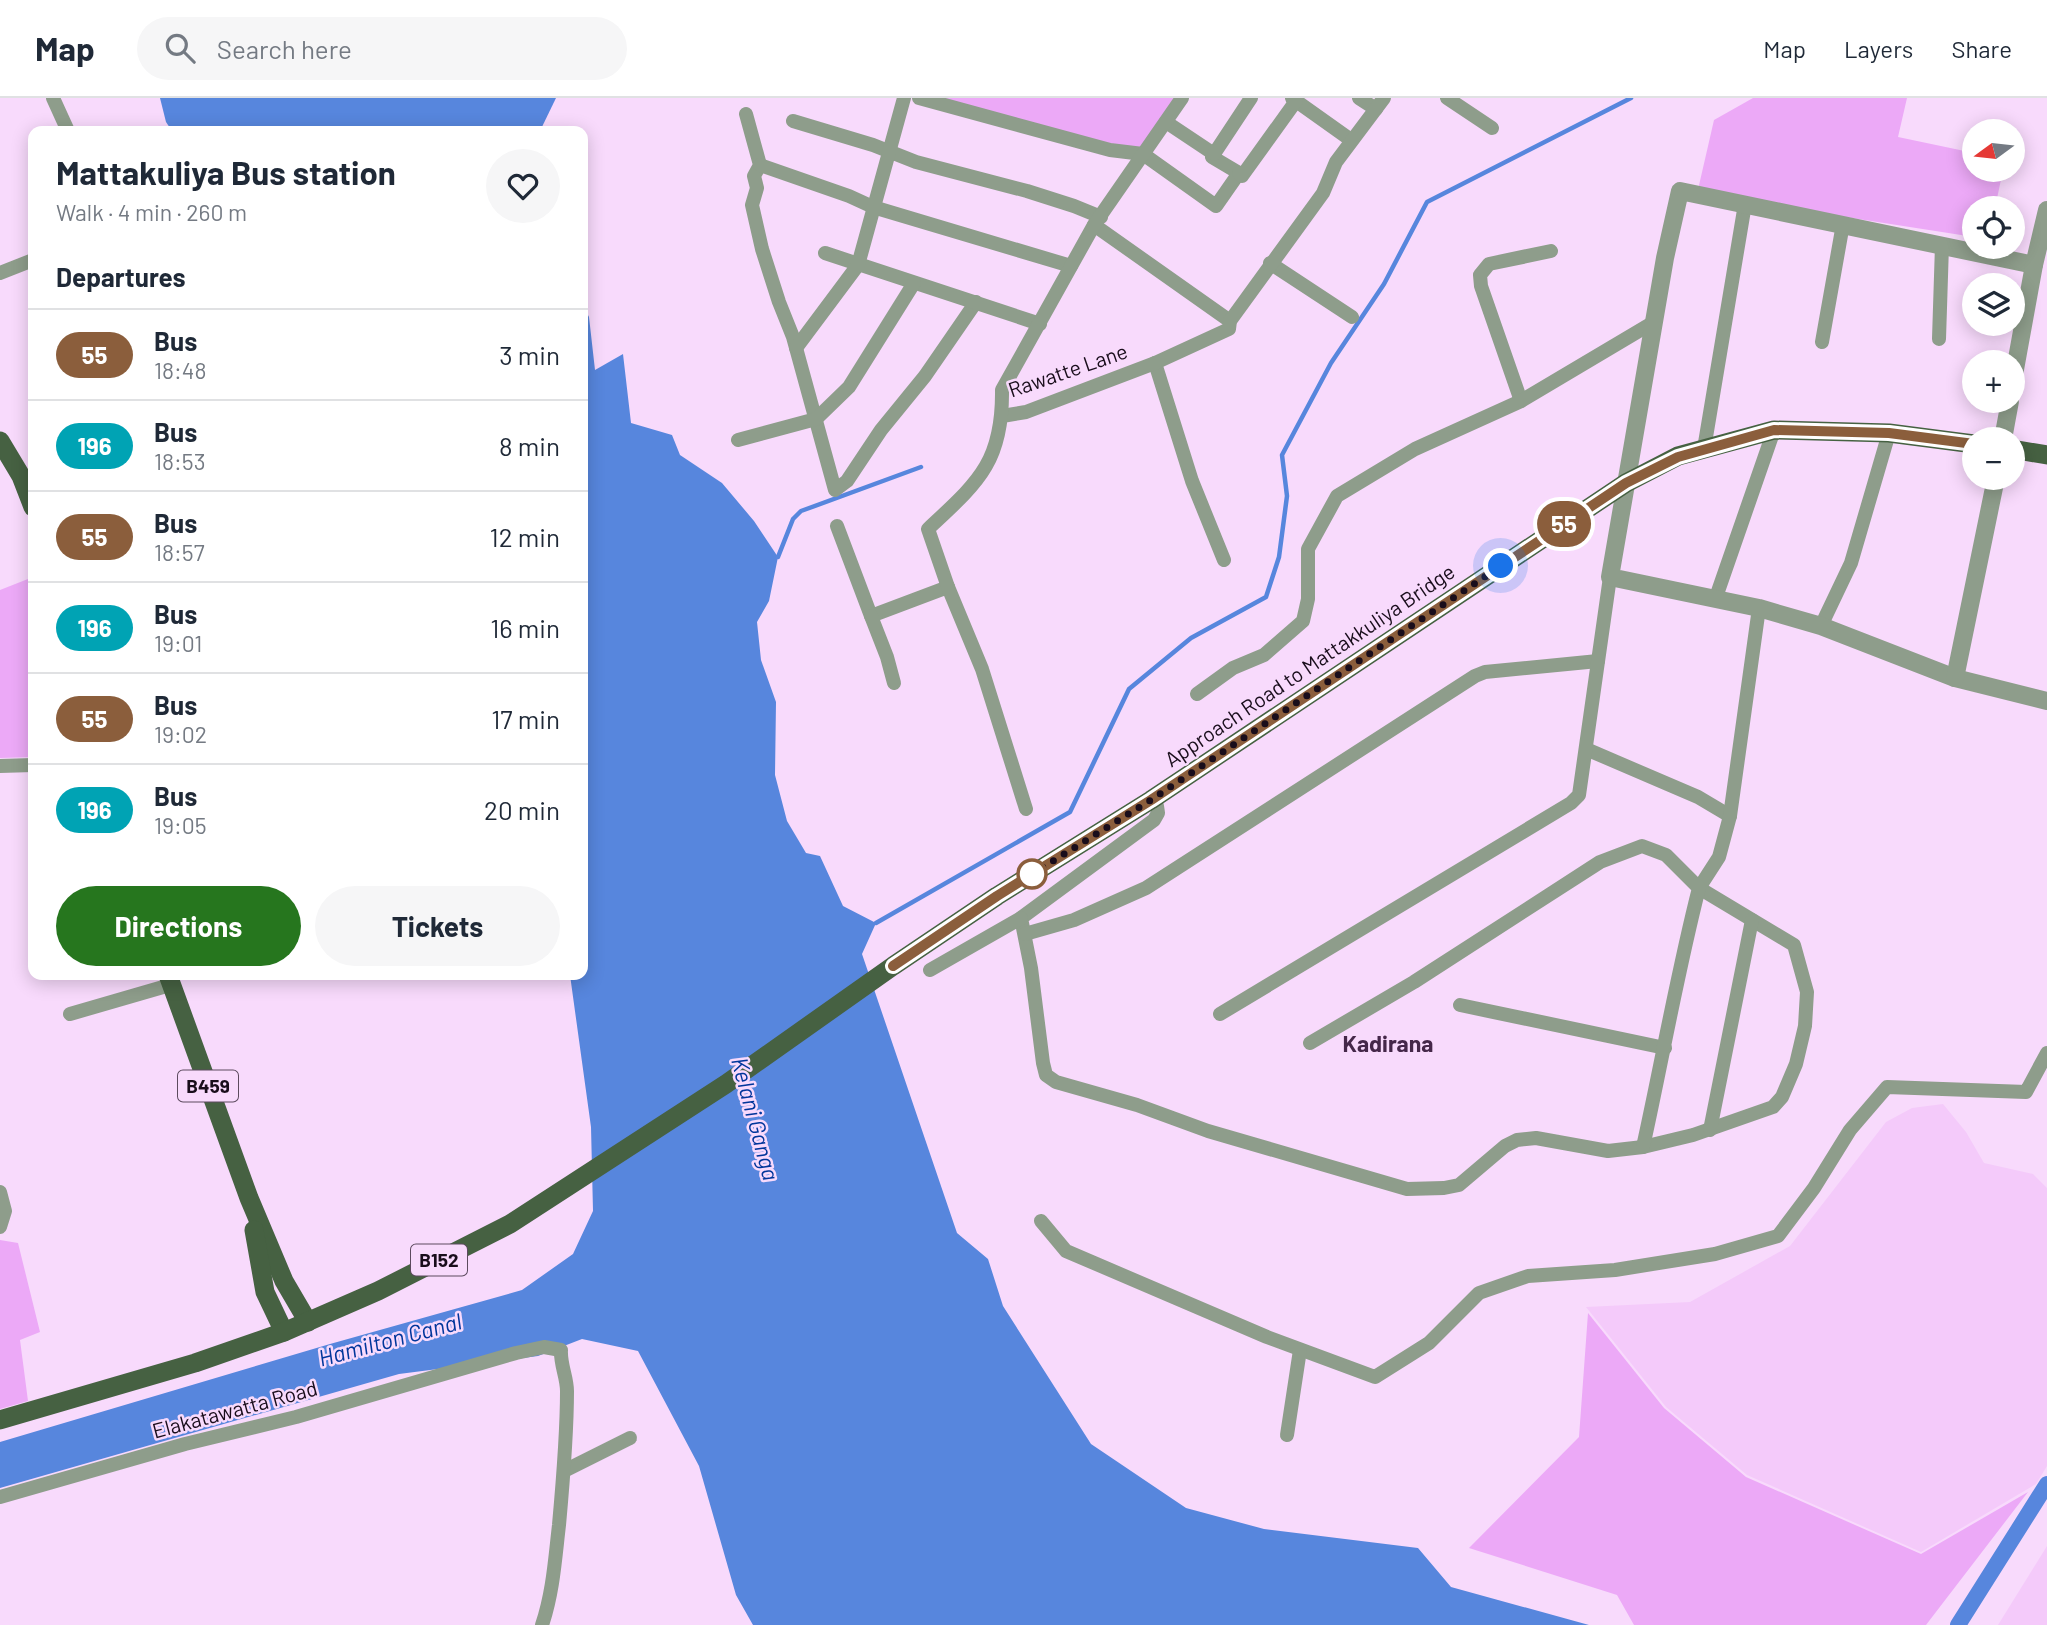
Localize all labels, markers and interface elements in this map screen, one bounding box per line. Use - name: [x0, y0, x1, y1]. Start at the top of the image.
- search box: [137, 17, 627, 80]
- text: Map: [35, 28, 95, 68]
- icon: search: [161, 29, 199, 67]
- text: Search here: [217, 33, 352, 64]
- text: Map: [1763, 34, 1806, 63]
- text: Layers: [1844, 34, 1913, 63]
- text: Share: [1951, 34, 2012, 63]
- north arrow: [1962, 119, 2025, 182]
- map controls: [1962, 119, 2025, 490]
- button: heart: [486, 149, 560, 223]
- text: Mattakuliya Bus station: [56, 152, 396, 192]
- button: locate: [1962, 196, 2025, 259]
- text: Walk · 4 min · 260 m: [56, 198, 247, 226]
- text: Departures: [56, 261, 186, 292]
- button: layers: [1962, 273, 2025, 336]
- text: Bus: [154, 325, 197, 356]
- street label: Rawatte Lane: [1005, 338, 1130, 402]
- text: 3 min: [499, 339, 560, 370]
- text: 55: [82, 340, 107, 369]
- button: +: [1962, 350, 2025, 413]
- text: 18:48: [154, 356, 207, 384]
- text: Bus: [154, 416, 197, 447]
- button: −: [1962, 427, 2025, 490]
- text: 8 min: [499, 430, 560, 461]
- text: 196: [77, 431, 112, 460]
- text: 18:53: [154, 447, 206, 475]
- line badge: 55: [1532, 501, 1596, 547]
- text: Bus: [154, 507, 197, 538]
- text: 55: [1551, 509, 1577, 538]
- text: 12 min: [490, 521, 560, 552]
- text: 55: [82, 522, 107, 551]
- text: 18:57: [154, 538, 205, 566]
- your location: [1483, 548, 1518, 583]
- street label: Approach Road to Mattakkuliya Bridge: [1159, 558, 1459, 771]
- text: Bus: [154, 598, 197, 629]
- text: 16 min: [490, 612, 560, 643]
- text: 196: [77, 613, 112, 642]
- text: 19:01: [154, 629, 202, 657]
- text: Bus: [154, 689, 197, 720]
- text: 17 min: [491, 703, 560, 734]
- text: 55: [82, 704, 107, 733]
- text: 19:02: [154, 720, 207, 748]
- text: Bus: [154, 780, 197, 811]
- text: 20 min: [484, 794, 560, 825]
- text: 196: [77, 795, 112, 824]
- text: 19:05: [154, 811, 207, 839]
- unlabelled marker: [1017, 859, 1047, 889]
- button: Directions: [56, 886, 301, 966]
- button: Tickets: [315, 886, 560, 966]
- district label: Kadirana: [1343, 1029, 1433, 1057]
- water label: Kelani Ganga: [726, 1054, 786, 1183]
- road number: B459: [178, 1070, 238, 1102]
- road number: B152: [411, 1244, 467, 1276]
- water label: Hamilton Canal: [315, 1306, 464, 1372]
- street label: Elakatawatta Road: [149, 1375, 320, 1443]

